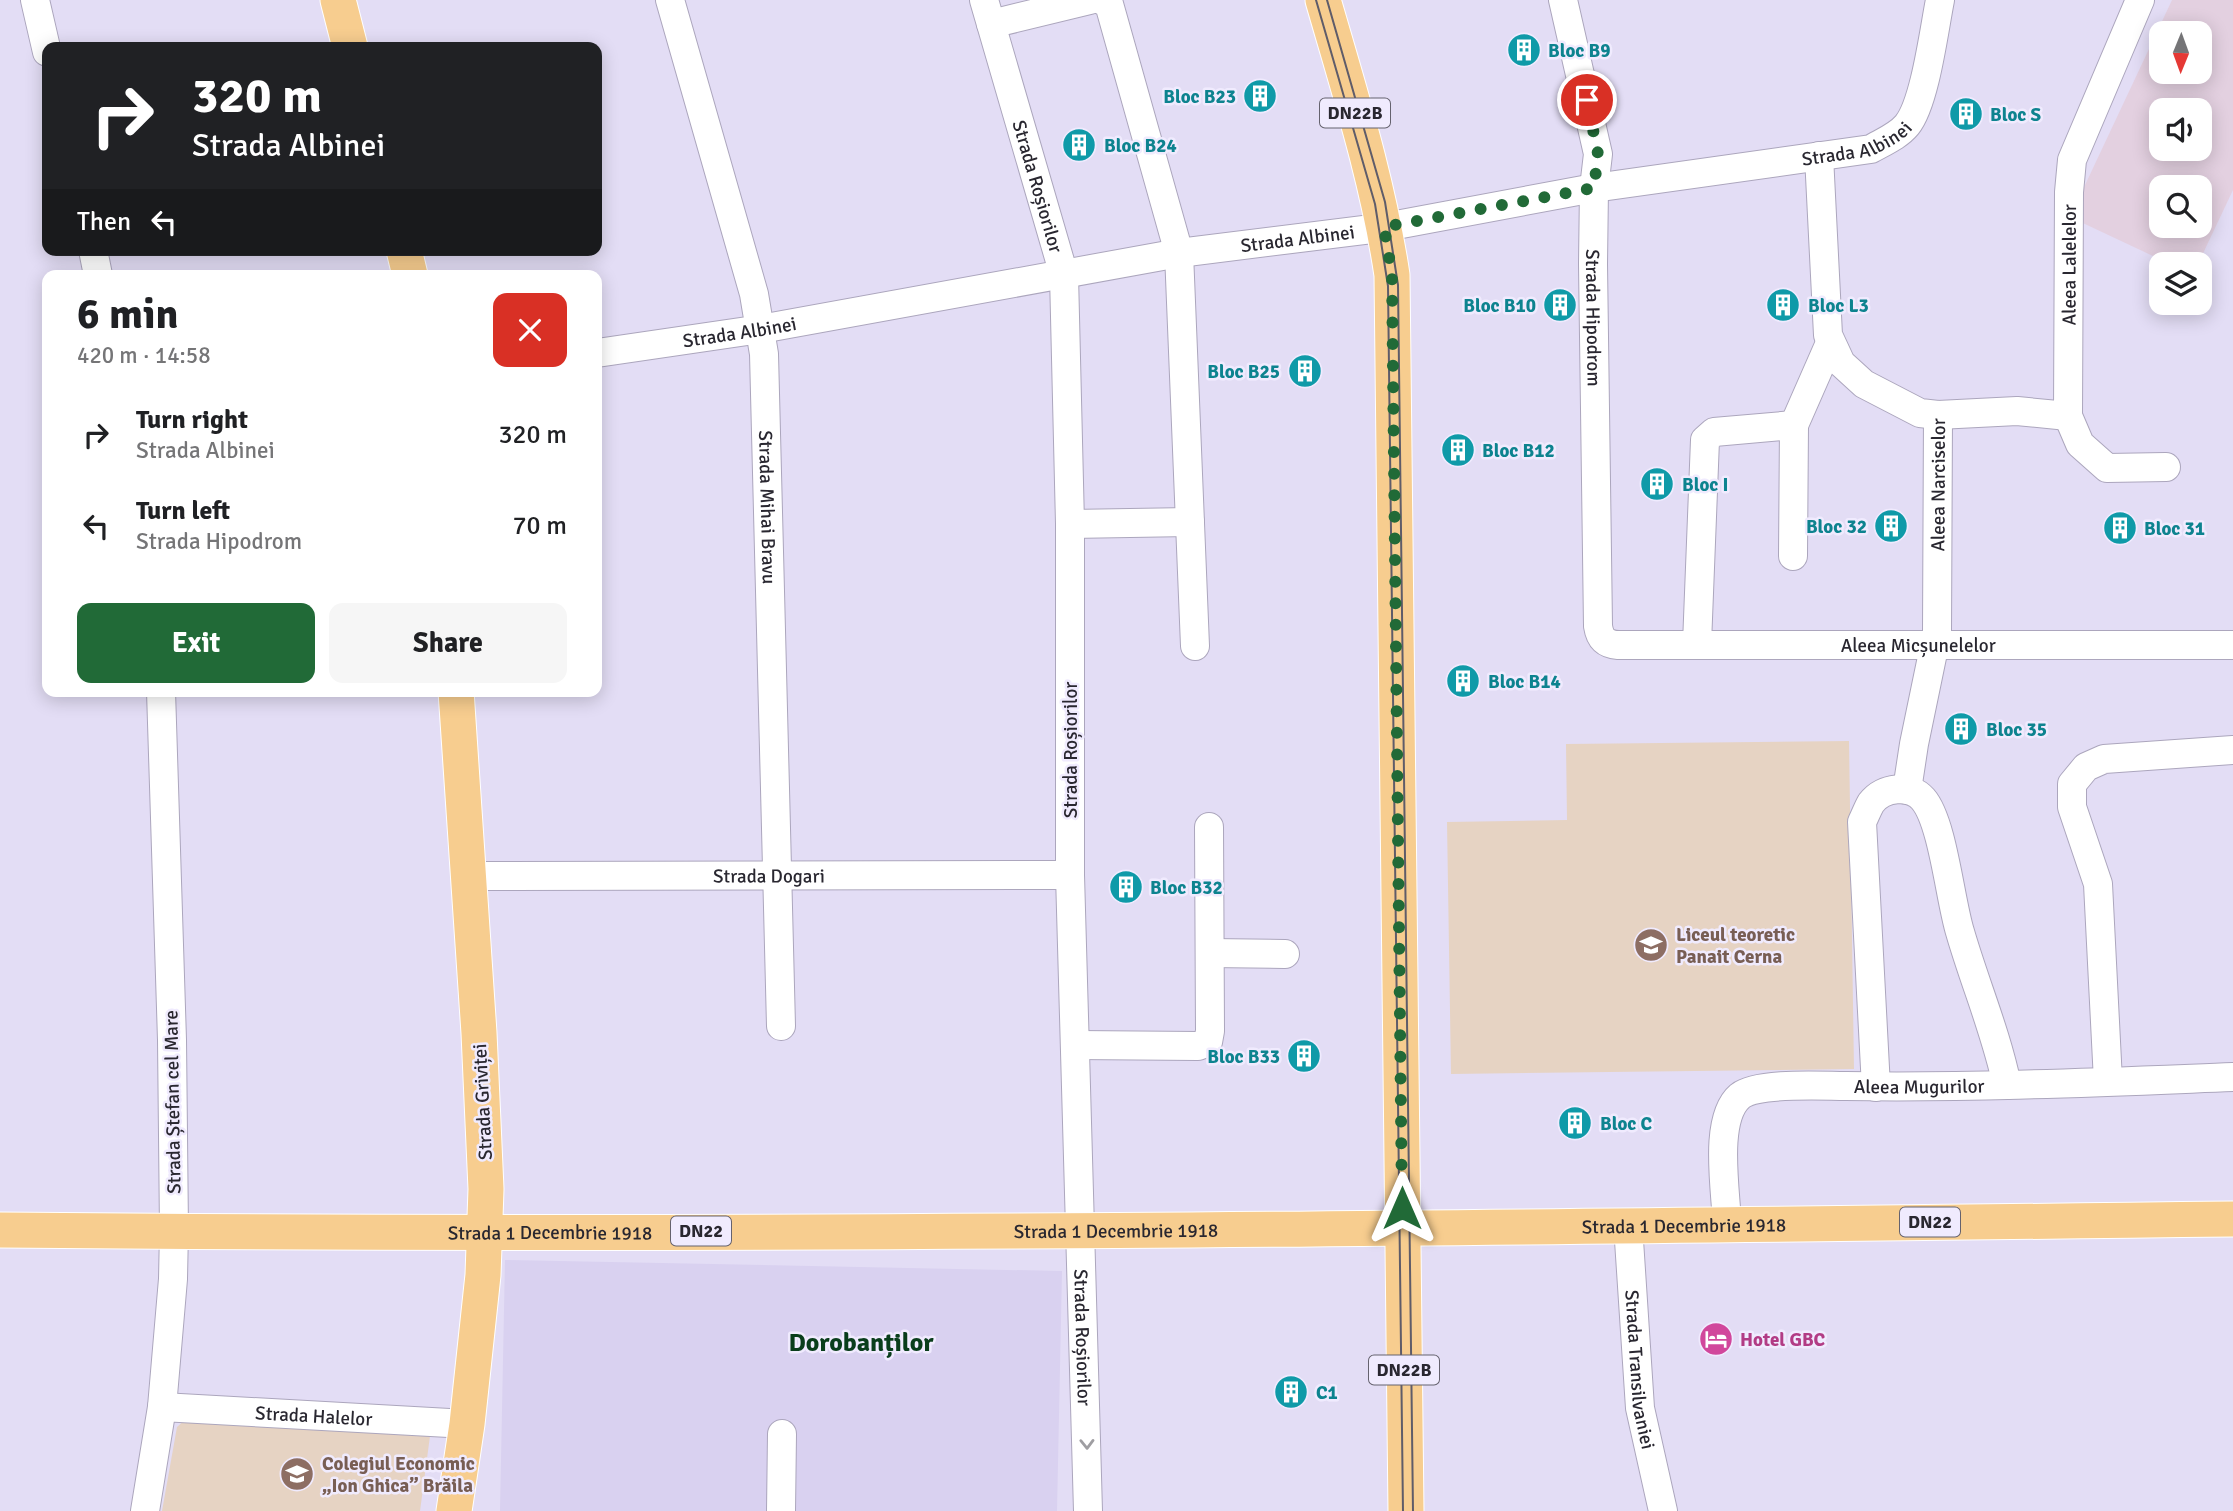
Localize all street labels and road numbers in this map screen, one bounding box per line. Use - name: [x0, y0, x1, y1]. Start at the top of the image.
- road number: DN22B: [1320, 98, 1390, 128]
- street label: Strada Albinei: [1800, 117, 1918, 172]
- street label: Strada Roșiorilor: [1007, 118, 1068, 256]
- street label: Aleea Lalelelor: [2057, 204, 2082, 325]
- street label: Strada Albinei: [1239, 220, 1356, 258]
- street label: Strada Hipodrom: [1580, 249, 1606, 387]
- street label: Strada Albinei: [681, 312, 798, 353]
- street label: Aleea Narciselor: [1926, 418, 1951, 552]
- street label: Strada Mihai Bravu: [753, 430, 781, 585]
- street label: Aleea Micșunelelor: [1841, 634, 1996, 658]
- street label: Strada Roșiorilor: [1059, 682, 1083, 818]
- street label: Strada Dogari: [713, 864, 825, 889]
- street label: Strada Ștefan cel Mare: [159, 1010, 187, 1194]
- street label: Strada Griviței: [468, 1043, 498, 1161]
- street label: Aleea Mugurilor: [1854, 1074, 1985, 1099]
- road number: DN22: [1900, 1208, 1960, 1237]
- street label: Strada 1 Decembrie 1918: [1582, 1213, 1786, 1239]
- road number: DN22: [671, 1216, 731, 1246]
- street label: Strada 1 Decembrie 1918: [1014, 1219, 1218, 1244]
- street label: Strada 1 Decembrie 1918: [448, 1221, 652, 1246]
- street label: Strada Roșiorilor: [1068, 1269, 1096, 1406]
- street label: Strada Transilvaniei: [1619, 1289, 1660, 1452]
- road number: DN22B: [1369, 1356, 1439, 1385]
- street label: Strada Halelor: [255, 1401, 373, 1432]

